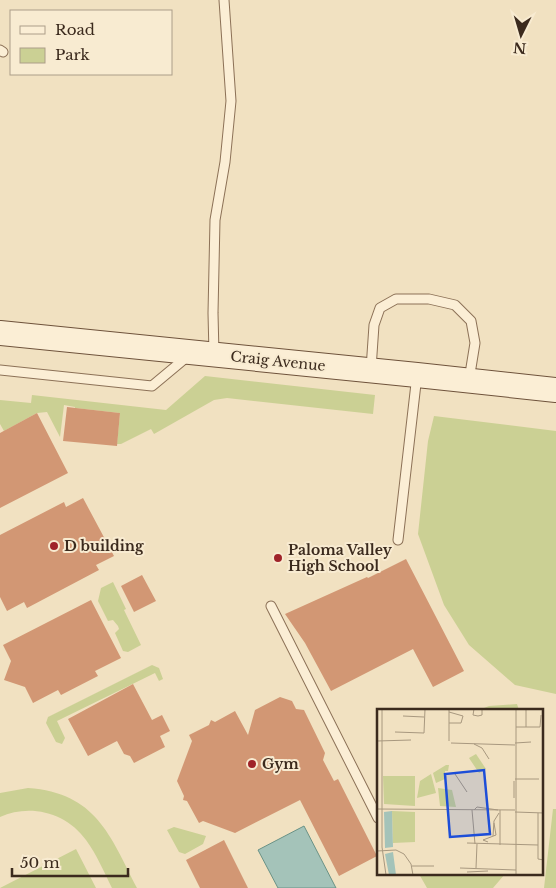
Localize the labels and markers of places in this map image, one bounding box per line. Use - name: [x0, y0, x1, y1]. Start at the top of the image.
- place label: D building: [64, 537, 144, 555]
- marker: D building: [48, 540, 60, 552]
- place label: Paloma Valley High School: [288, 541, 393, 575]
- marker: Paloma Valley High School: [272, 552, 284, 564]
- place label: Gym: [262, 755, 299, 773]
- marker: Gym: [246, 758, 258, 770]

